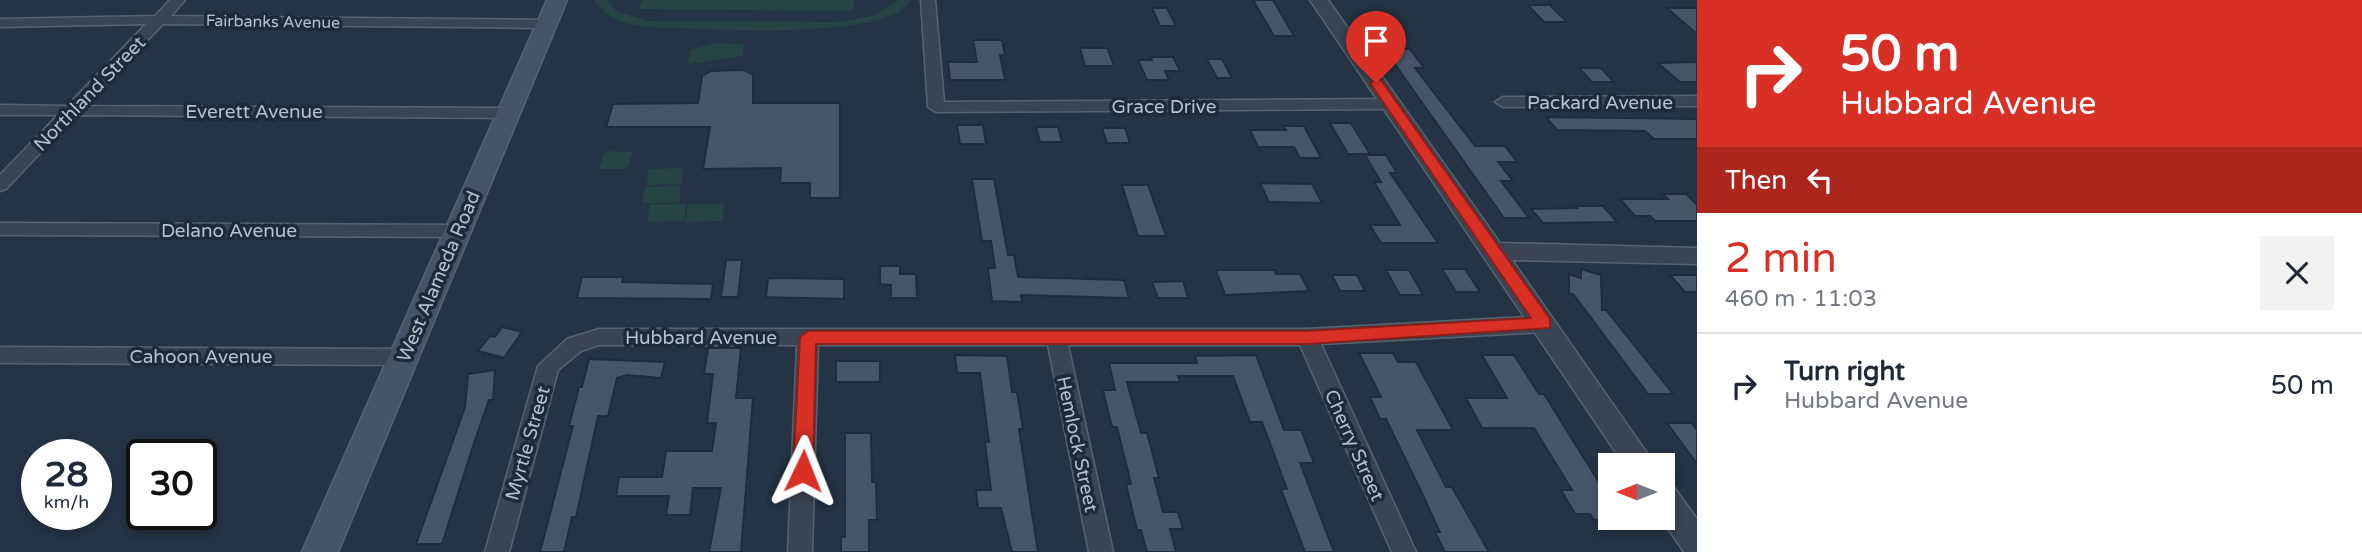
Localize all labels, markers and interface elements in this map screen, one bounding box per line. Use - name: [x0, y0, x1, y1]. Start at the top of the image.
- street label: Fairbanks Avenue: [206, 11, 340, 33]
- pin: [1346, 11, 1406, 83]
- icon: arrive: [1357, 22, 1395, 60]
- text: 50 m: [1840, 25, 1959, 84]
- icon: right: [1725, 28, 1816, 119]
- street label: Northland Street: [29, 32, 150, 156]
- text: Hubbard Avenue: [1840, 85, 2096, 123]
- street label: Packard Avenue: [1527, 92, 1673, 114]
- street label: Grace Drive: [1112, 96, 1216, 118]
- street label: Everett Avenue: [185, 101, 323, 123]
- icon: left: [1801, 161, 1839, 199]
- text: Then: [1725, 165, 1787, 196]
- street label: West Alameda Road: [393, 188, 485, 365]
- street label: Delano Avenue: [161, 220, 297, 242]
- text: 2 min: [1725, 233, 1837, 284]
- button: close: [2260, 236, 2334, 310]
- text: 460 m · 11:03: [1725, 285, 1877, 313]
- street label: Hubbard Avenue: [625, 327, 777, 349]
- street label: Cahoon Avenue: [129, 346, 273, 368]
- text: Turn right: [1784, 356, 1905, 387]
- icon: right: [1725, 367, 1763, 405]
- text: 50 m: [2271, 370, 2334, 401]
- street label: Hemlock Street: [1052, 374, 1102, 514]
- street label: Myrtle Street: [501, 384, 555, 503]
- street label: Cherry Street: [1320, 386, 1388, 504]
- text: Hubbard Avenue: [1784, 387, 1968, 415]
- position arrow: [766, 434, 840, 508]
- speed limit sign: 30: [126, 439, 217, 530]
- north arrow: [1598, 453, 1675, 530]
- map controls: [1598, 453, 1675, 530]
- text: 28: [45, 454, 88, 496]
- text: km/h: [44, 491, 89, 513]

